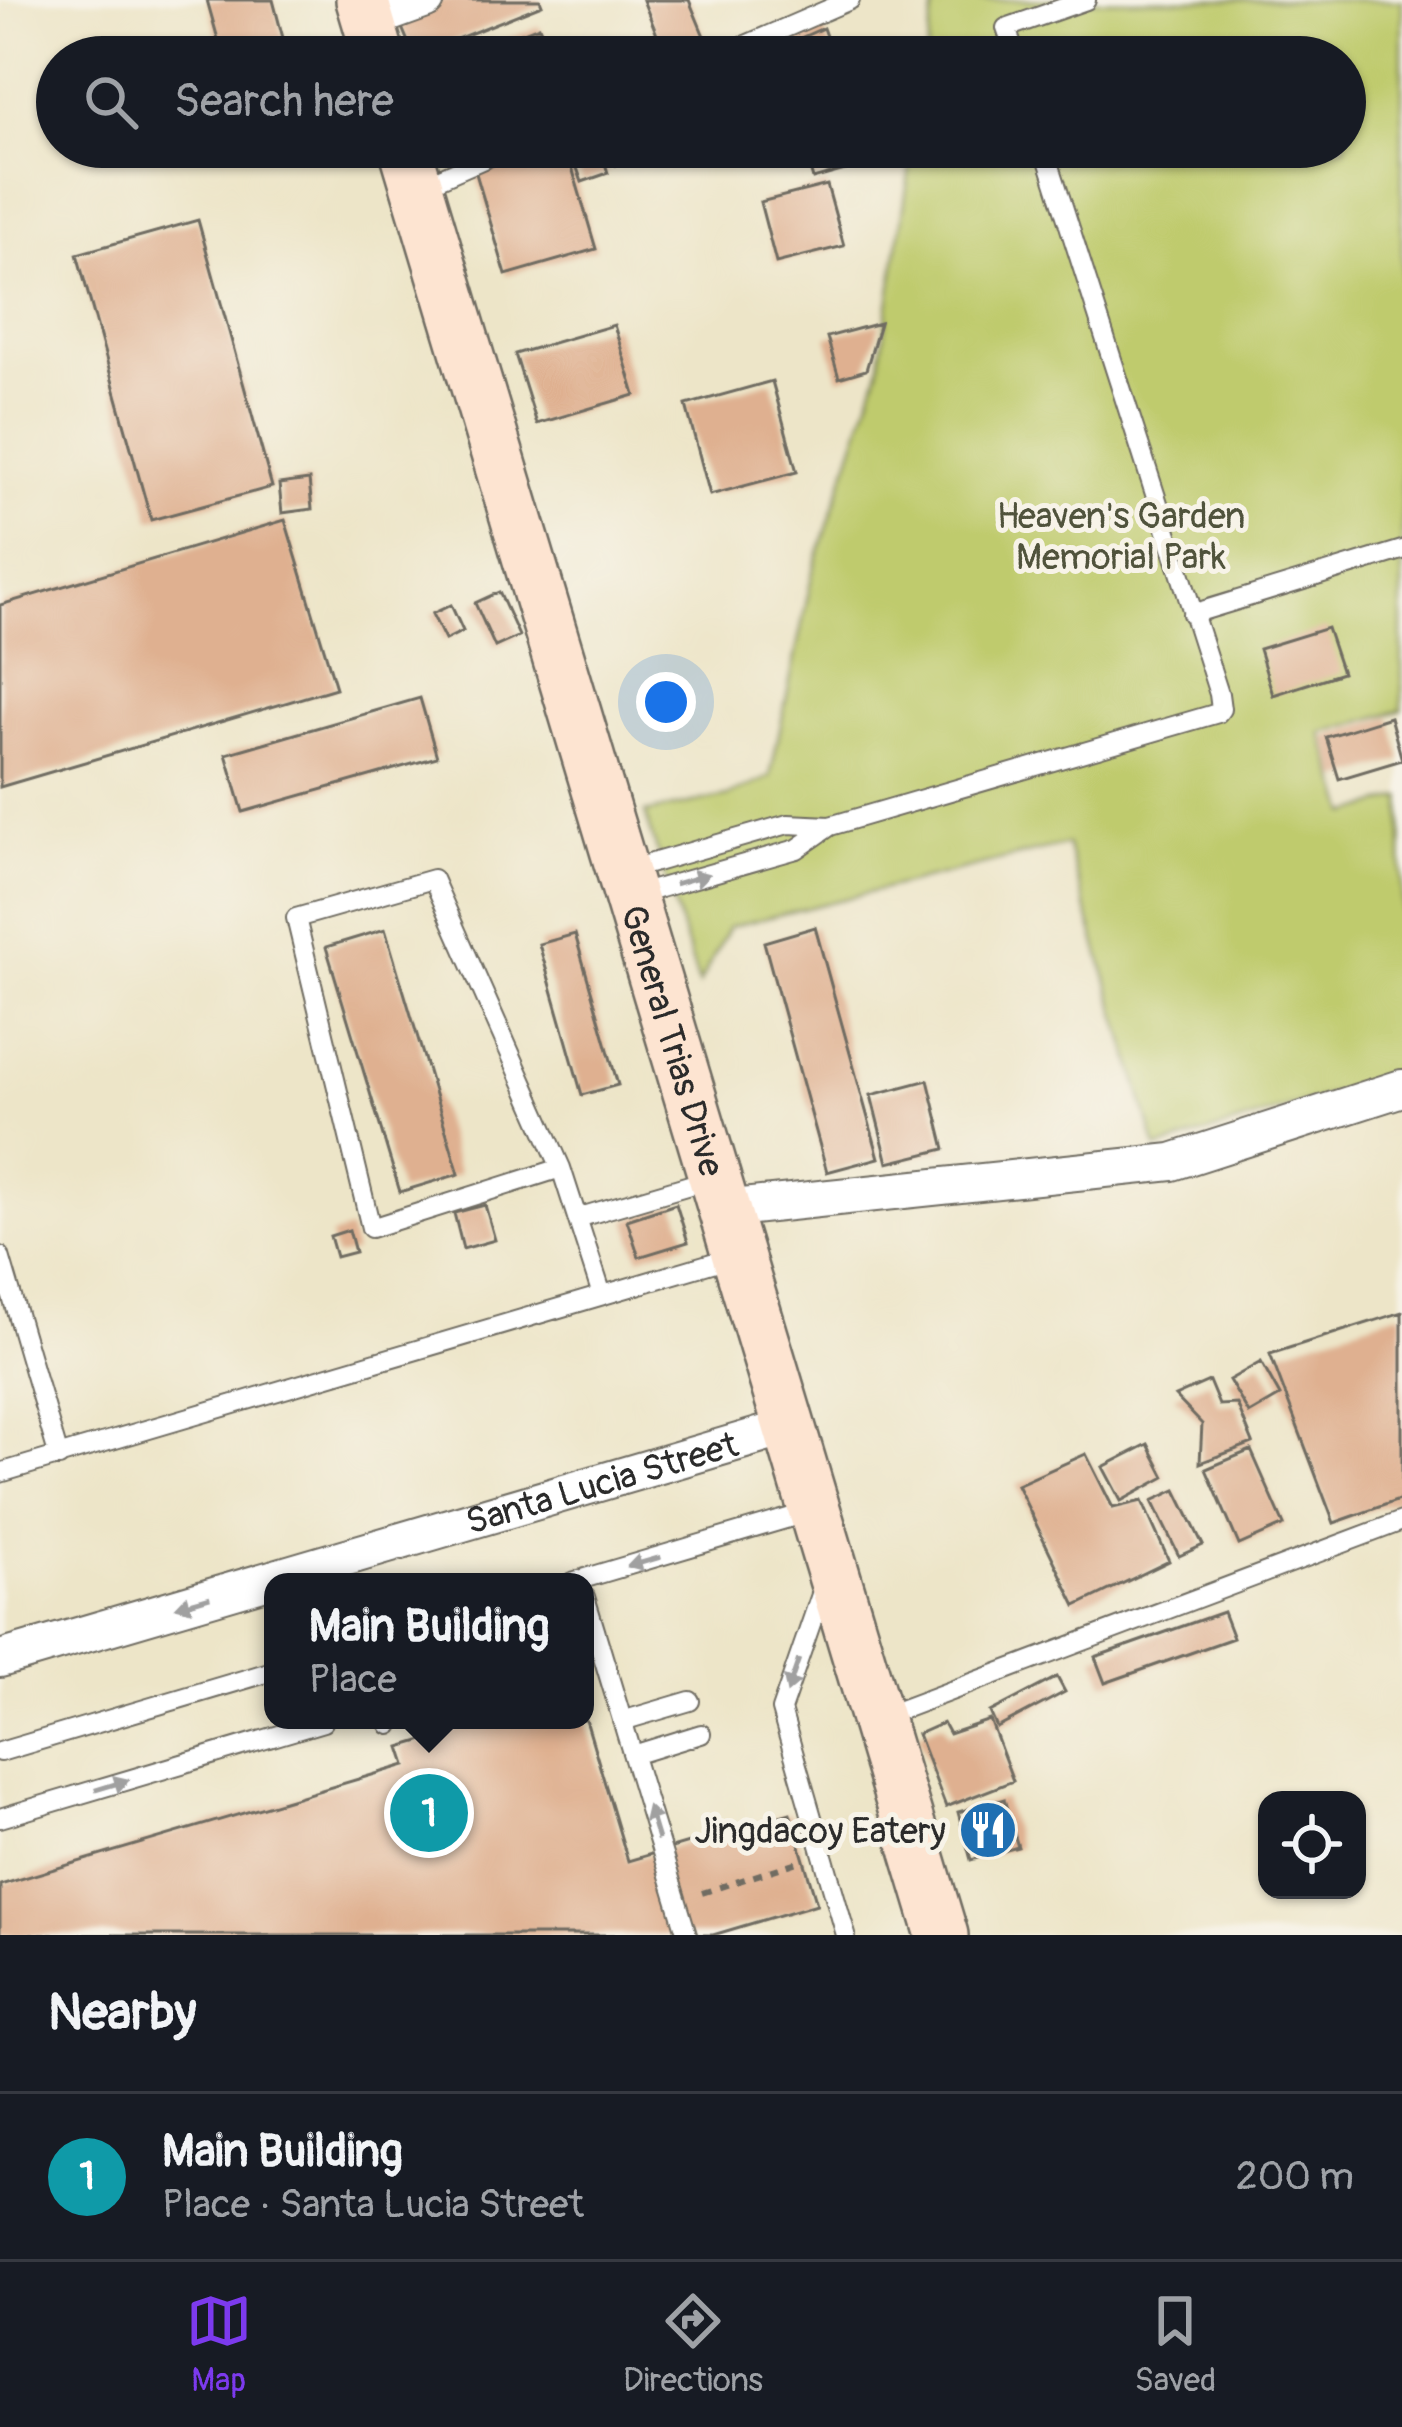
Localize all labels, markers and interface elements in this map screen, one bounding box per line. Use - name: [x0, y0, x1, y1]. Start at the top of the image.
- search box: [36, 36, 1366, 168]
- icon: search: [78, 69, 144, 135]
- text: Search here: [174, 74, 394, 130]
- park label: Heaven's Garden Memorial Park: [997, 494, 1245, 580]
- your location: [636, 672, 696, 732]
- one-way arrow: [674, 869, 711, 887]
- street label: General Trias Drive: [610, 900, 734, 1182]
- street label: Santa Lucia Street: [461, 1422, 744, 1545]
- one-way arrow: [625, 1554, 662, 1572]
- popup: [264, 1573, 594, 1729]
- one-way arrow: [175, 1594, 211, 1612]
- text: Main Building: [309, 1599, 549, 1655]
- text: Place: [309, 1655, 397, 1704]
- one-way arrow: [783, 1658, 801, 1694]
- pin: 1: [390, 1768, 468, 1858]
- one-way arrow: [94, 1775, 131, 1793]
- map controls: [1258, 1791, 1366, 1899]
- button: locate: [1258, 1791, 1366, 1899]
- restaurant icon: Jingdacoy Eatery: [957, 1799, 1019, 1861]
- one-way arrow: [643, 1804, 661, 1841]
- place label: Jingdacoy Eatery: [694, 1809, 946, 1854]
- text: Nearby: [48, 1981, 196, 2045]
- text: Main Building: [162, 2124, 403, 2180]
- text: 1: [79, 2152, 95, 2201]
- text: 200 m: [1236, 2152, 1354, 2201]
- text: Place · Santa Lucia Street: [162, 2180, 584, 2229]
- tab: Map: [186, 2288, 252, 2401]
- tab: Directions: [623, 2288, 763, 2401]
- tab: Saved: [1134, 2288, 1216, 2401]

